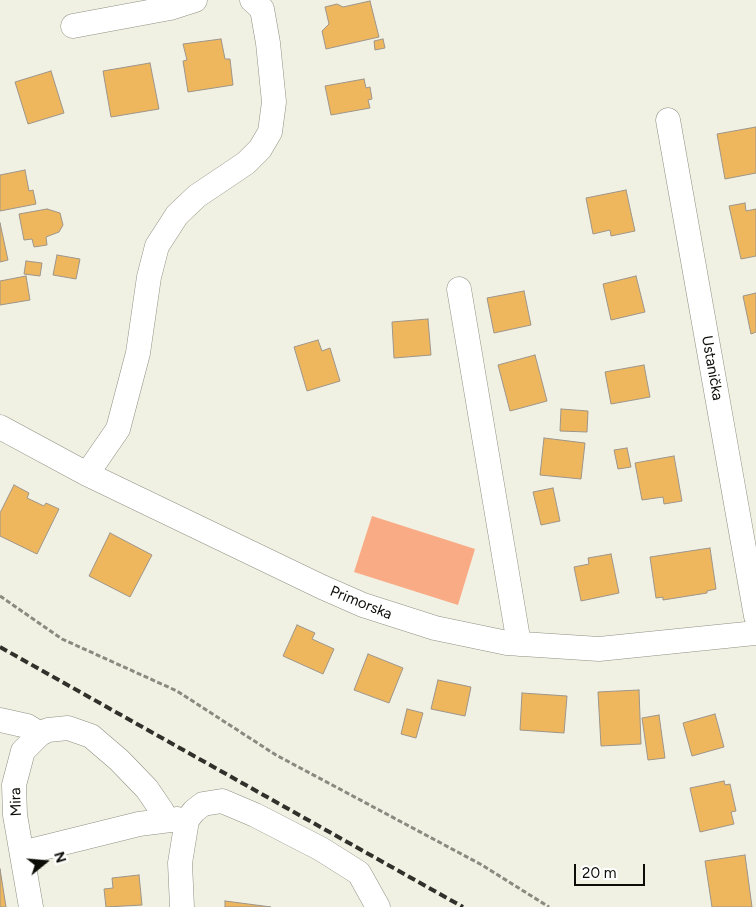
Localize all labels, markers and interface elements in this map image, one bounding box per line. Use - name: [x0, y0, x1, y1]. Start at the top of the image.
- street label: Ustanička: [697, 334, 727, 402]
- street label: Primorska: [327, 582, 395, 624]
- street label: Mira: [7, 787, 25, 817]
- north arrow: [20, 837, 70, 887]
- text: N: [50, 850, 70, 865]
- scale bar: [576, 854, 647, 886]
- text: 20 m: [582, 864, 616, 882]

